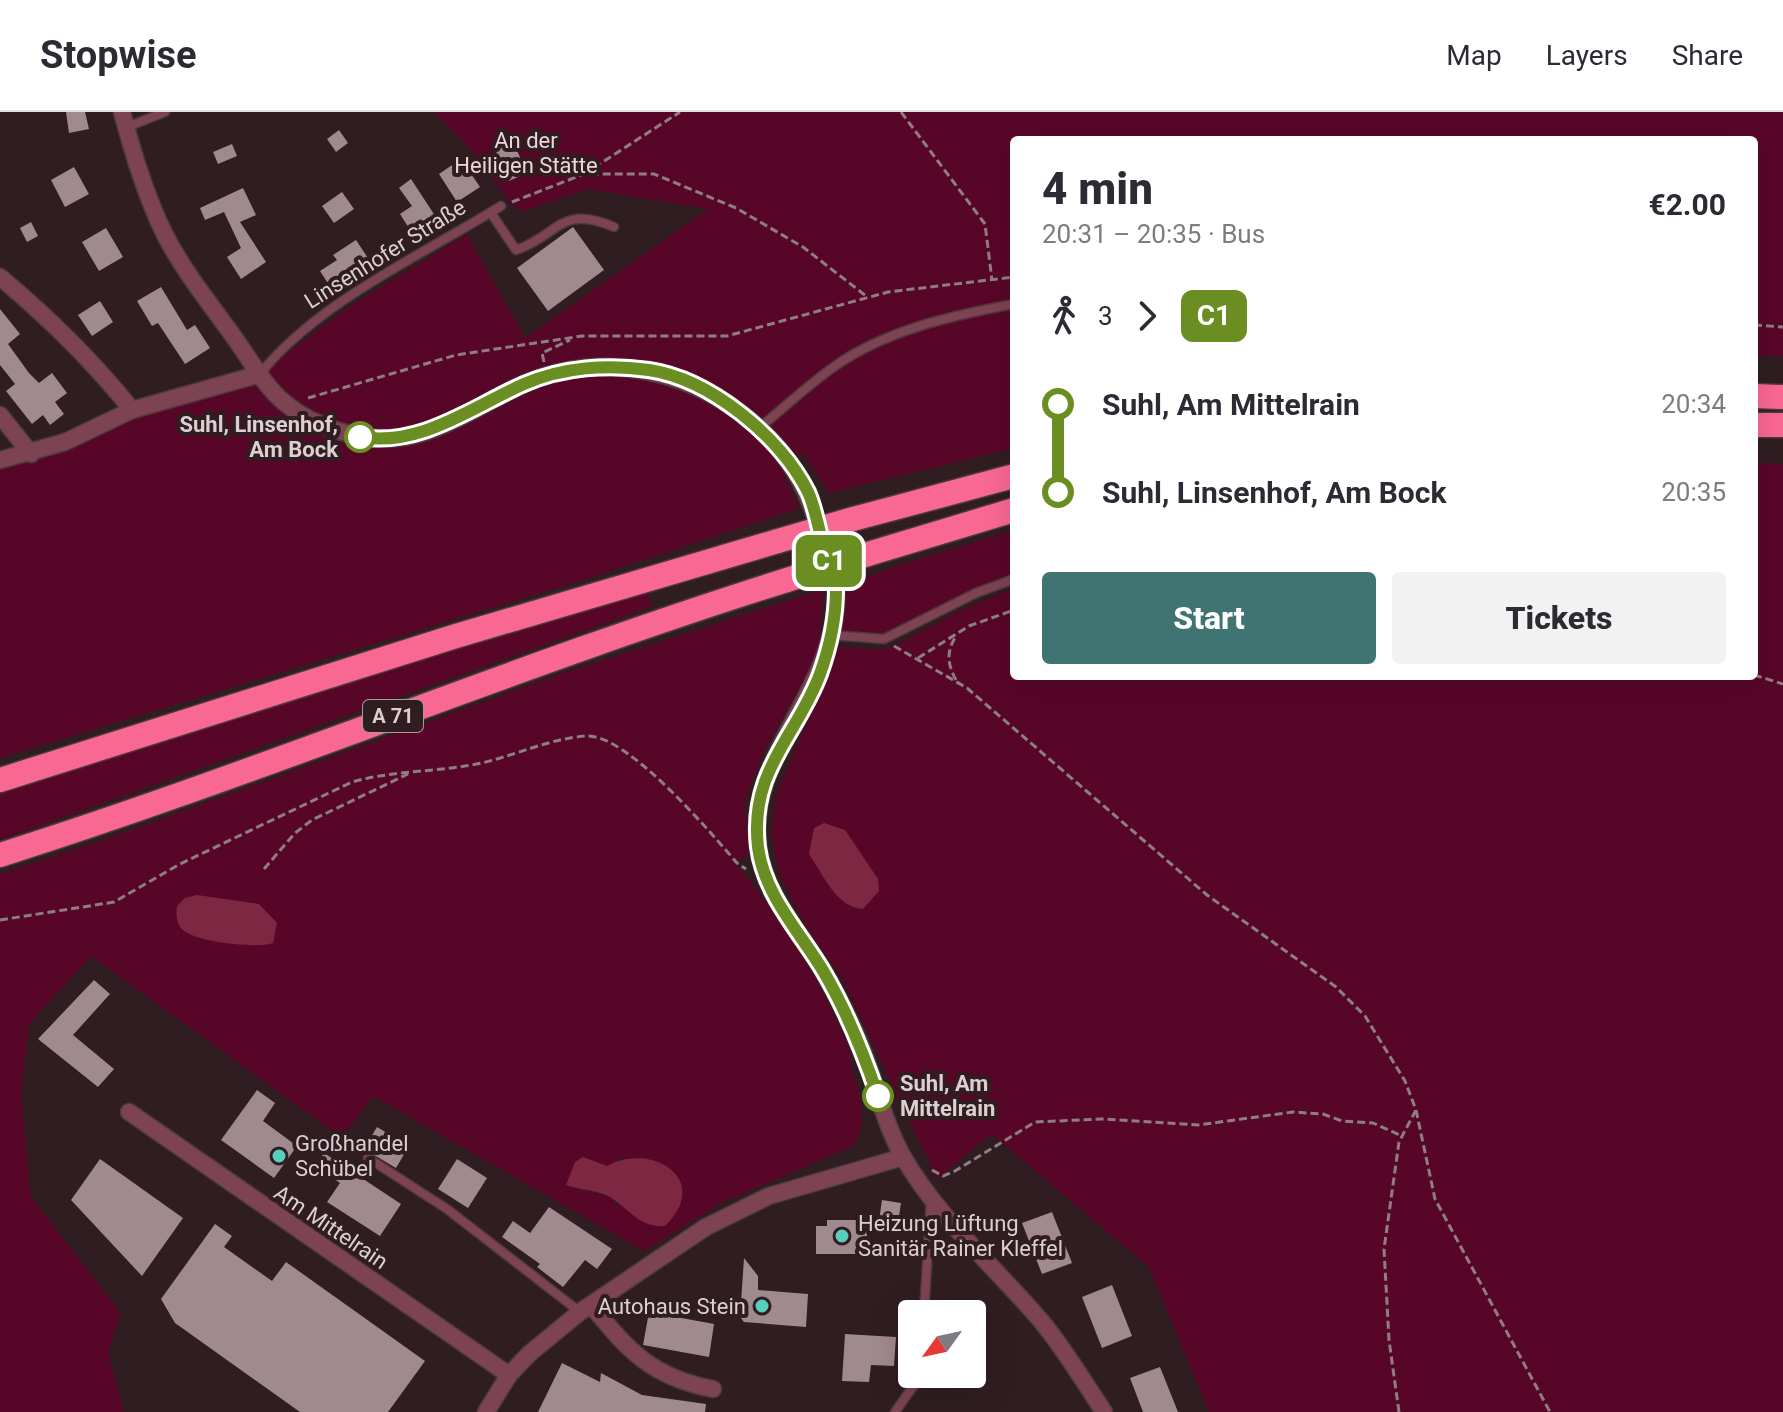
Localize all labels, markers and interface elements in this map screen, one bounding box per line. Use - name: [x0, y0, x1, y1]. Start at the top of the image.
- text: Stopwise: [40, 33, 197, 77]
- text: Map: [1446, 39, 1502, 72]
- text: Layers: [1546, 39, 1628, 72]
- text: Share: [1672, 39, 1743, 72]
- park label: An der Heiligen Stätte: [454, 128, 598, 178]
- text: 4 min: [1042, 163, 1153, 215]
- text: €2.00: [1648, 187, 1726, 222]
- street label: Linsenhofer Straße: [300, 194, 470, 314]
- text: 20:31 – 20:35 · Bus: [1042, 219, 1265, 249]
- icon: walk: [1042, 294, 1086, 338]
- icon: forward: [1125, 294, 1169, 338]
- text: C1: [1197, 299, 1231, 332]
- text: 3: [1098, 301, 1113, 331]
- text: Suhl, Am Mittelrain: [1102, 387, 1360, 422]
- text: 20:34: [1661, 389, 1726, 419]
- place label: Suhl, Linsenhof, Am Bock: [180, 412, 338, 462]
- marker: Suhl, Linsenhof, Am Bock: [345, 422, 375, 452]
- text: Suhl, Linsenhof, Am Bock: [1102, 475, 1446, 510]
- text: 20:35: [1661, 477, 1726, 507]
- line badge: C1: [793, 535, 865, 587]
- text: C1: [812, 544, 846, 577]
- button: Start: [1042, 572, 1376, 664]
- button: Tickets: [1392, 572, 1726, 664]
- road number: A 71: [363, 700, 423, 732]
- place label: Suhl, Am Mittelrain: [900, 1071, 995, 1121]
- marker: Suhl, Am Mittelrain: [863, 1081, 893, 1111]
- place label: Großhandel Schübel: [295, 1131, 409, 1181]
- marker: Großhandel Schübel: [270, 1147, 288, 1165]
- street label: Am Mittelrain: [269, 1180, 393, 1274]
- place label: Heizung Lüftung Sanitär Rainer Kleffel: [858, 1211, 1063, 1261]
- marker: Heizung Lüftung Sanitär Rainer Kleffel: [833, 1227, 851, 1245]
- place label: Autohaus Stein: [598, 1294, 746, 1319]
- marker: Autohaus Stein: [753, 1297, 771, 1315]
- north arrow: [898, 1300, 986, 1388]
- map controls: [898, 1300, 986, 1388]

